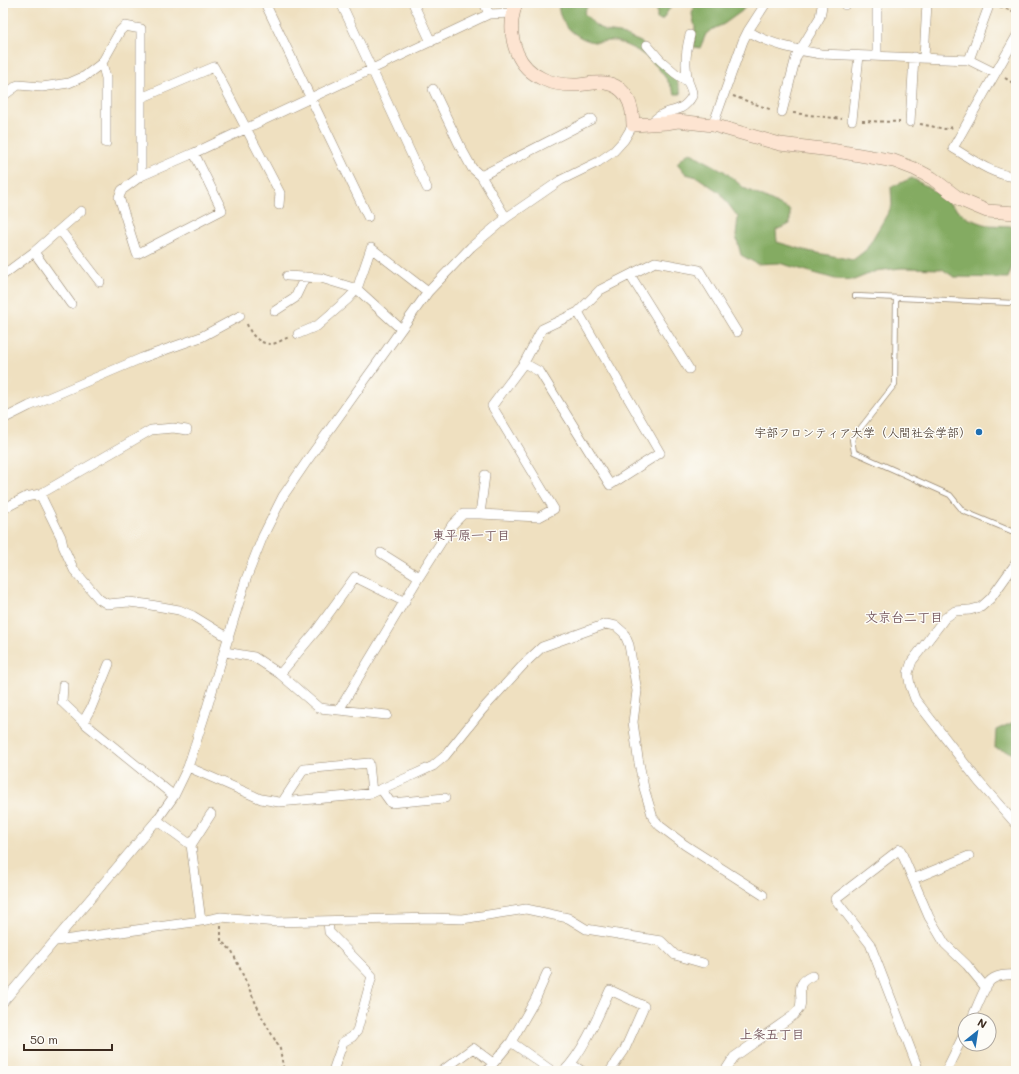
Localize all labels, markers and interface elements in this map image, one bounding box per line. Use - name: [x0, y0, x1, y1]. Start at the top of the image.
- place label: 宇部フロンティア大学（人間社会学部）: [754, 424, 971, 440]
- marker: 宇部フロンティア大学（人間社会学部）: [974, 427, 984, 437]
- district label: 東平原一丁目: [432, 526, 510, 543]
- district label: 文京台二丁目: [865, 608, 943, 625]
- north arrow: [957, 1012, 997, 1052]
- text: N: [975, 1014, 990, 1031]
- district label: 上条五丁目: [739, 1025, 805, 1042]
- scale bar: [24, 1026, 112, 1052]
- text: 50 m: [30, 1031, 58, 1047]

